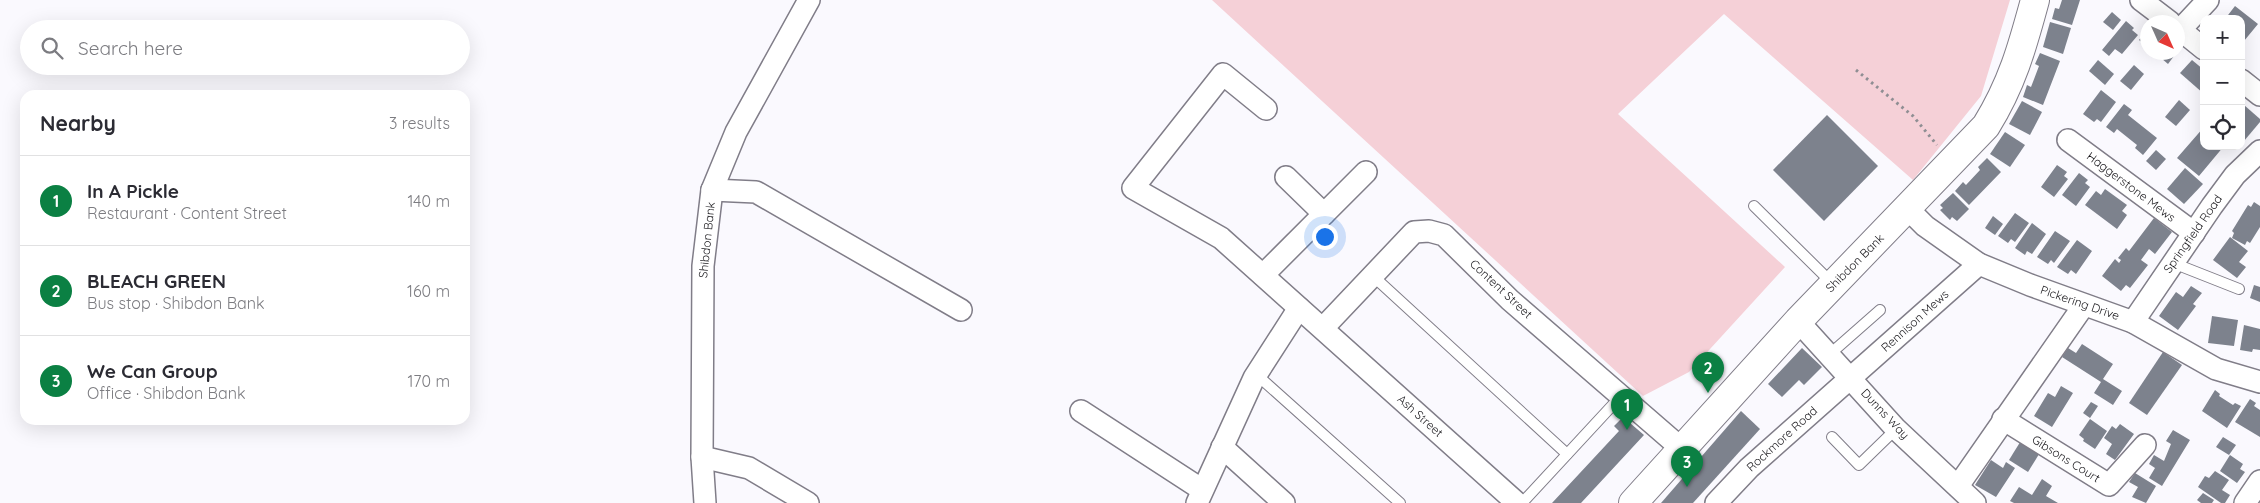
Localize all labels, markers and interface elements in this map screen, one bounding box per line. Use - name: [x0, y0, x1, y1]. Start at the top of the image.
- north arrow: [2140, 15, 2185, 60]
- map controls: [2200, 15, 2245, 150]
- button: +: [2200, 15, 2245, 60]
- search box: [20, 20, 470, 75]
- icon: search: [38, 34, 66, 62]
- text: Search here: [78, 36, 183, 60]
- button: −: [2200, 60, 2245, 105]
- button: locate: [2200, 105, 2245, 150]
- text: Nearby: [40, 110, 116, 136]
- text: 3 results: [389, 113, 450, 133]
- street label: Haggerstone Mews: [2084, 148, 2179, 225]
- text: In A Pickle: [87, 179, 179, 203]
- text: 1: [53, 191, 59, 211]
- text: 140 m: [407, 191, 450, 211]
- street label: Springfield Road: [2160, 192, 2225, 276]
- street label: Shibdon Bank: [695, 201, 718, 279]
- text: Restaurant · Content Street: [87, 203, 287, 223]
- your location: [1312, 224, 1338, 250]
- street label: Shibdon Bank: [1822, 230, 1887, 295]
- street label: Content Street: [1467, 256, 1536, 321]
- text: BLEACH GREEN: [87, 269, 226, 293]
- text: 2: [51, 281, 61, 301]
- text: 160 m: [407, 281, 450, 301]
- street label: Pickering Drive: [2039, 282, 2122, 323]
- street label: Rennison Mews: [1878, 286, 1952, 355]
- text: Bus stop · Shibdon Bank: [87, 293, 265, 313]
- pin: 2: [1692, 352, 1724, 393]
- text: We Can Group: [87, 359, 218, 383]
- text: 3: [52, 371, 60, 391]
- text: 170 m: [407, 371, 450, 391]
- text: Office · Shibdon Bank: [87, 383, 245, 403]
- street label: Dunns Way: [1858, 385, 1913, 442]
- pin: 1: [1611, 389, 1643, 430]
- street label: Ash Street: [1394, 391, 1446, 440]
- street label: Rockmore Road: [1743, 403, 1820, 474]
- street label: Gibsons Court: [2029, 432, 2103, 485]
- pin: 3: [1671, 446, 1703, 487]

